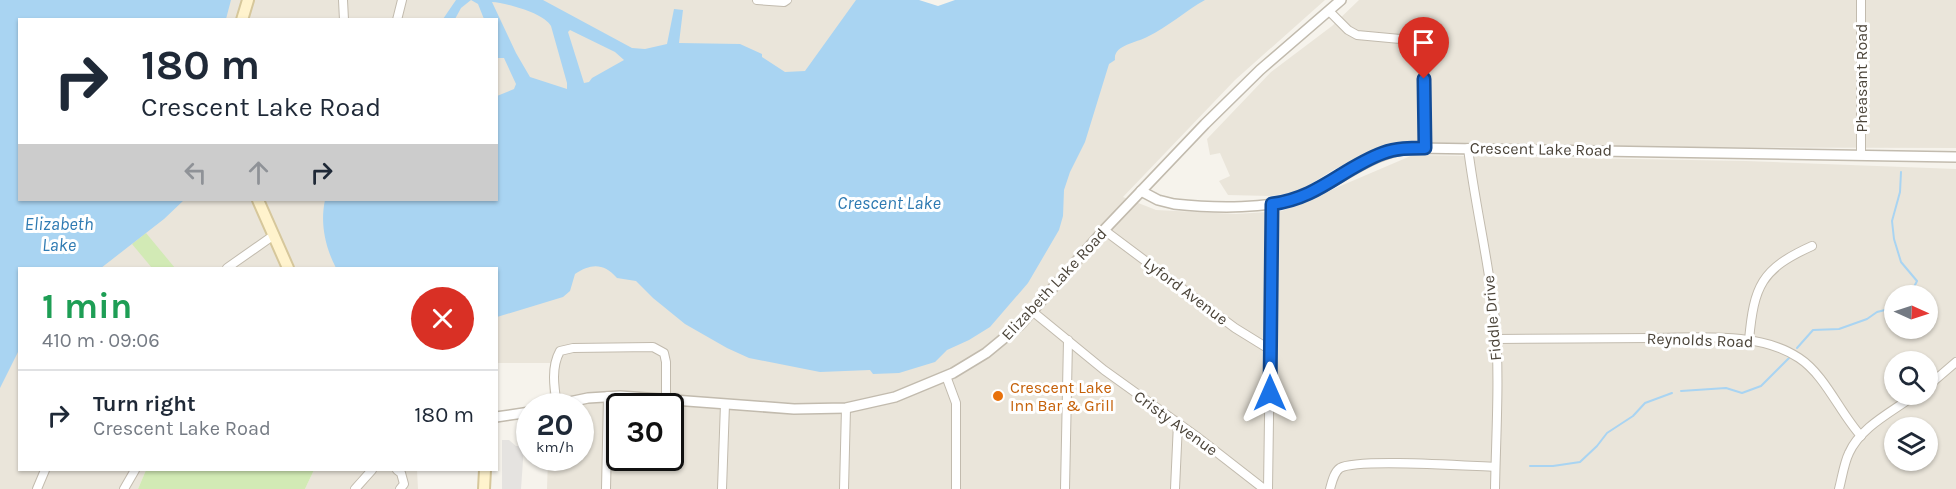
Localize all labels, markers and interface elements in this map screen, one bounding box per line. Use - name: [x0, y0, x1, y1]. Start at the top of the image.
- pin: [1398, 17, 1449, 79]
- street label: Pheasant Road: [1852, 23, 1871, 133]
- icon: arrive: [1407, 26, 1440, 59]
- text: 180 m: [141, 40, 260, 90]
- icon: right: [42, 42, 120, 120]
- text: Crescent Lake Road: [141, 91, 381, 123]
- street label: Crescent Lake Road: [1470, 138, 1612, 160]
- icon: left: [179, 156, 212, 189]
- icon: ahead: [242, 156, 275, 189]
- icon: right: [305, 156, 338, 189]
- water label: Crescent Lake: [837, 192, 941, 214]
- water label: Elizabeth Lake: [25, 213, 93, 256]
- street label: Elizabeth Lake Road: [997, 224, 1111, 344]
- street label: Lyford Avenue: [1140, 253, 1232, 329]
- street label: Fiddle Drive: [1479, 274, 1505, 362]
- text: 1 min: [42, 285, 132, 327]
- north arrow: [1884, 285, 1938, 339]
- map controls: [1884, 285, 1938, 471]
- button: close: [411, 287, 474, 350]
- text: 410 m · 09:06: [42, 329, 160, 352]
- street label: Reynolds Road: [1646, 329, 1754, 351]
- button: search: [1884, 351, 1938, 405]
- position arrow: [1238, 361, 1302, 425]
- place label: Crescent Lake Inn Bar & Grill: [1010, 378, 1114, 415]
- street label: Cristy Avenue: [1130, 386, 1222, 460]
- marker: Crescent Lake Inn Bar & Grill: [991, 389, 1005, 403]
- text: Turn right: [93, 391, 196, 417]
- speed limit sign: 30: [606, 393, 684, 471]
- icon: right: [42, 399, 75, 432]
- text: 180 m: [414, 402, 474, 428]
- text: 20: [536, 407, 574, 443]
- text: Crescent Lake Road: [93, 417, 271, 440]
- button: layers: [1884, 417, 1938, 471]
- text: km/h: [536, 438, 574, 456]

